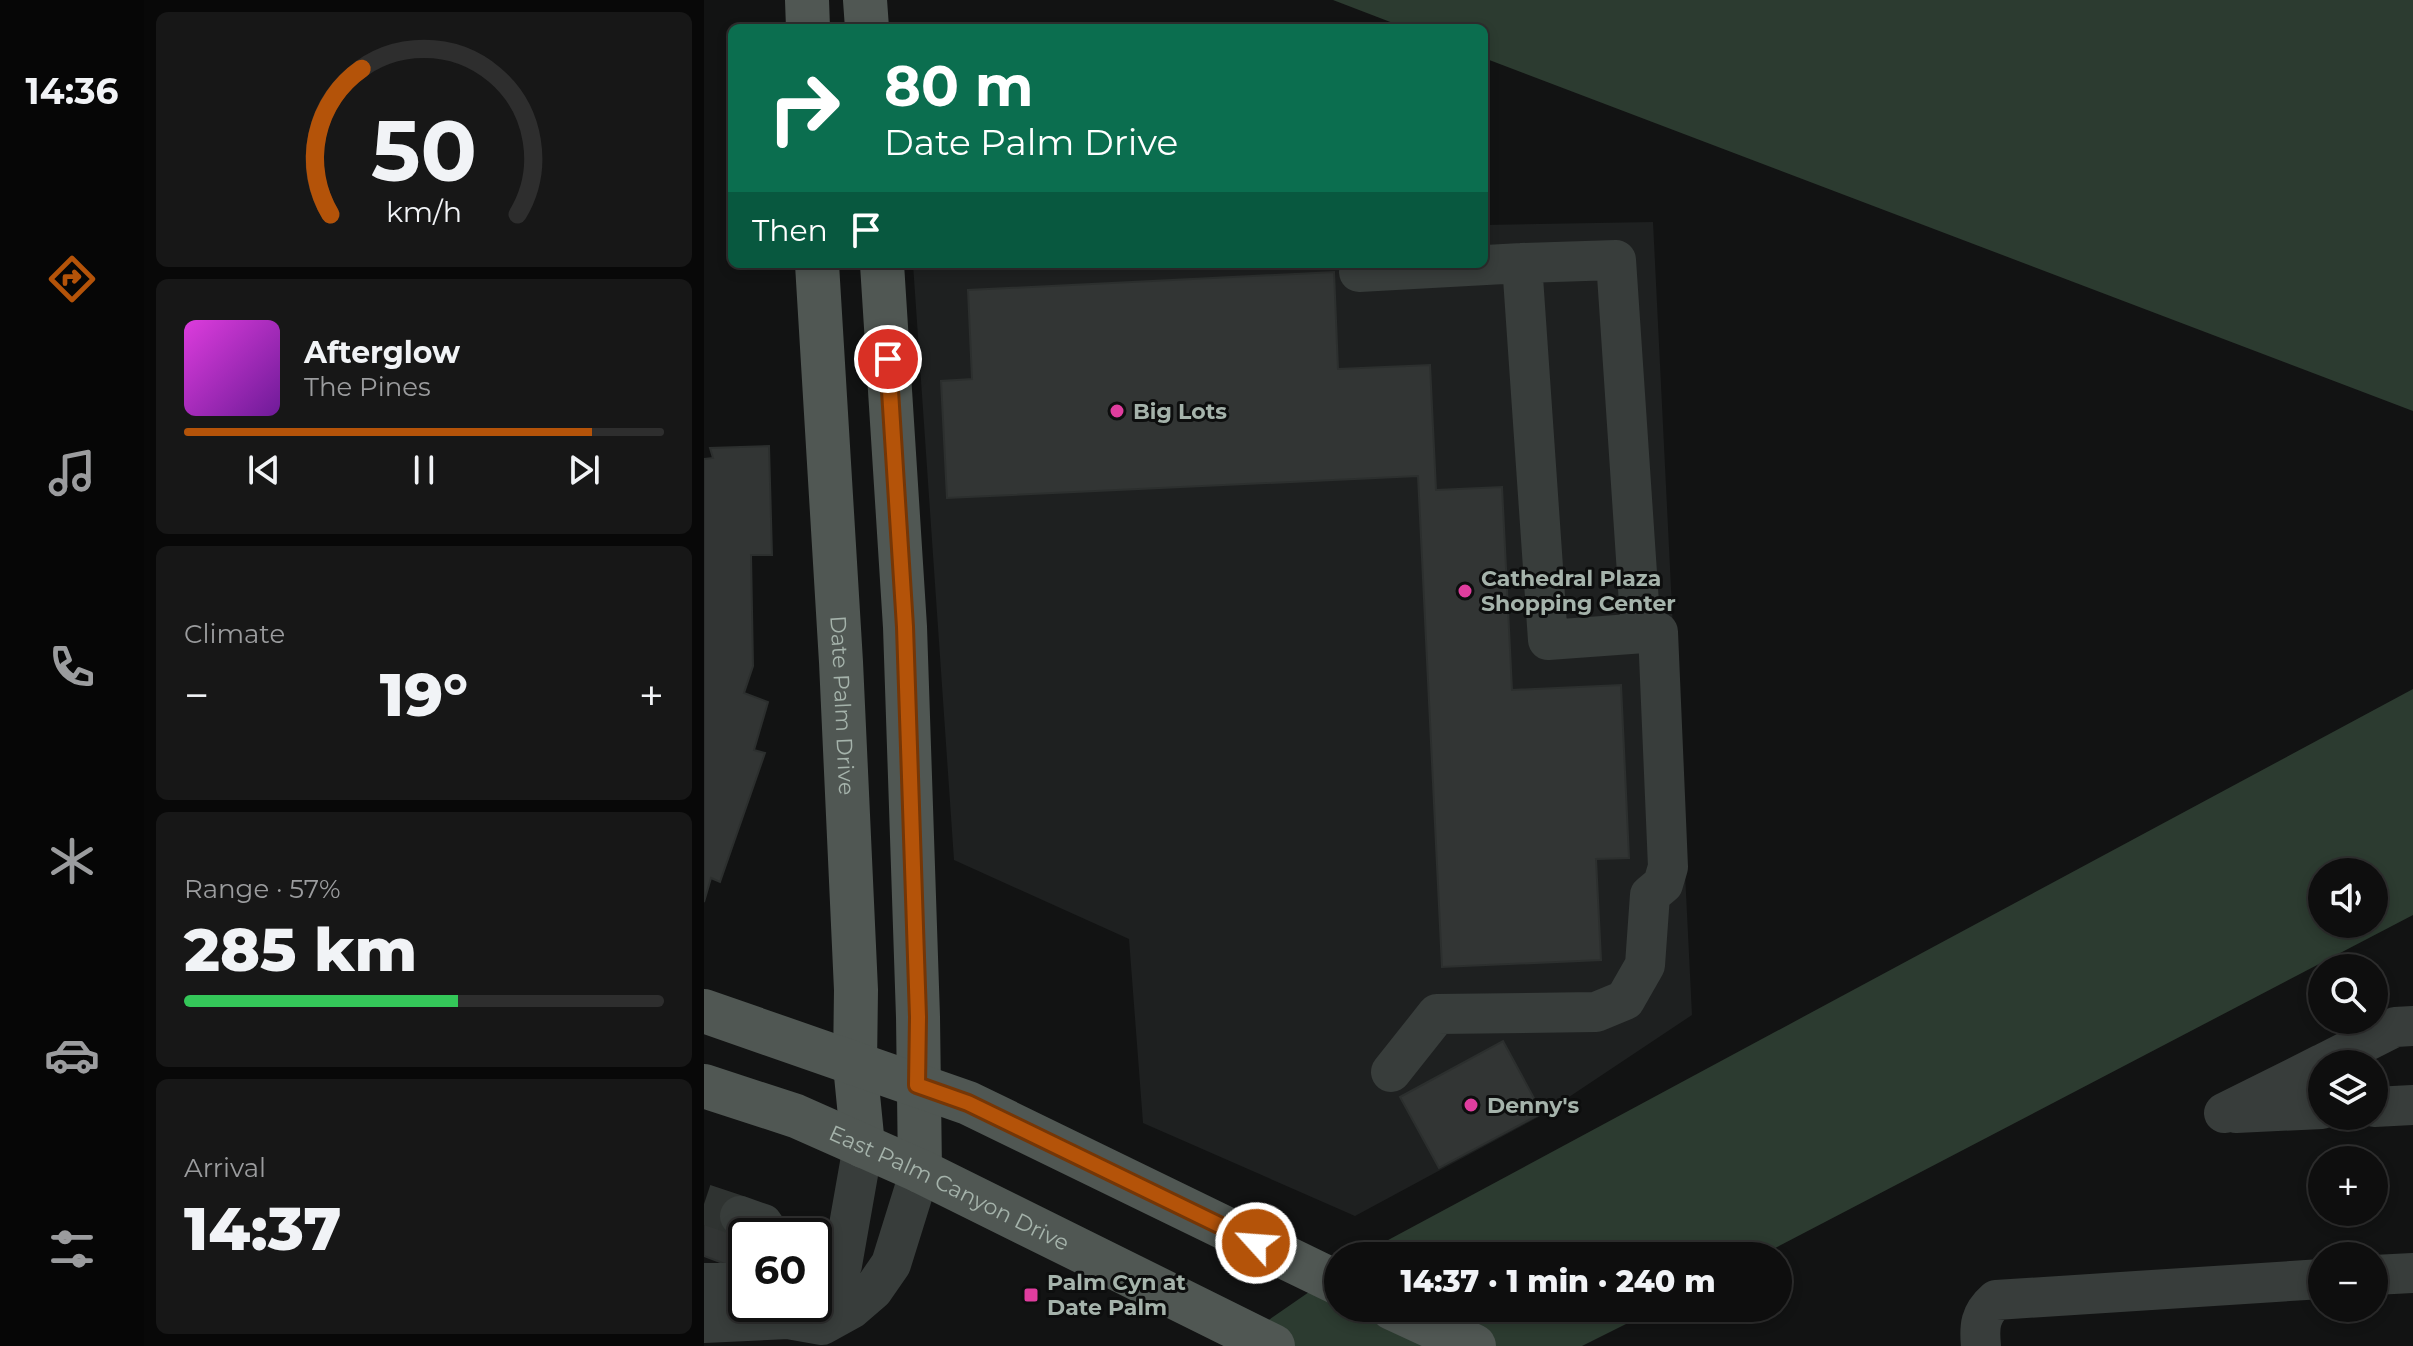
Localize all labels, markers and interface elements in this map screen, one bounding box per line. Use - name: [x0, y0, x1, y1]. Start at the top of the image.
- text: 80 m: [884, 52, 1034, 120]
- icon: right: [752, 56, 856, 160]
- text: 14:36: [26, 69, 118, 113]
- text: 50: [371, 100, 477, 202]
- text: Date Palm Drive: [884, 120, 1178, 164]
- text: km/h: [386, 195, 462, 230]
- icon: arrive: [844, 208, 888, 252]
- text: Then: [752, 212, 828, 249]
- icon: directions: [44, 251, 100, 307]
- pin: [854, 325, 922, 393]
- text: Afterglow: [304, 334, 460, 371]
- icon: arrive: [866, 337, 910, 381]
- text: The Pines: [304, 371, 431, 403]
- place label: Big Lots: [1133, 398, 1227, 425]
- marker: Big Lots: [1108, 402, 1126, 420]
- icon: music: [44, 445, 100, 501]
- icon: previous: [242, 448, 286, 492]
- icon: pause: [402, 448, 446, 492]
- icon: next: [562, 448, 606, 492]
- place label: Cathedral Plaza Shopping Center: [1481, 565, 1676, 617]
- marker: Cathedral Plaza Shopping Center: [1456, 582, 1474, 600]
- street label: Date Palm Drive: [824, 615, 860, 796]
- text: Climate: [184, 618, 285, 650]
- icon: phone: [44, 639, 100, 695]
- text: 19°: [380, 658, 468, 731]
- text: −: [184, 668, 209, 722]
- text: +: [639, 668, 664, 722]
- icon: climate: [44, 833, 100, 889]
- map controls: [2308, 858, 2388, 1322]
- button: sound: [2308, 858, 2388, 938]
- text: Range · 57%: [184, 873, 341, 905]
- text: 285 km: [184, 913, 417, 986]
- button: search: [2308, 954, 2388, 1034]
- icon: car: [44, 1027, 100, 1083]
- button: layers: [2308, 1050, 2388, 1130]
- place label: Denny's: [1487, 1092, 1579, 1119]
- marker: Denny's: [1462, 1096, 1480, 1114]
- street label: East Palm Canyon Drive: [825, 1119, 1074, 1257]
- button: +: [2308, 1146, 2388, 1226]
- text: Arrival: [184, 1152, 266, 1184]
- text: 14:37: [184, 1192, 342, 1265]
- position arrow: [1214, 1201, 1298, 1285]
- speed limit sign: 60: [728, 1218, 832, 1322]
- icon: filters: [44, 1221, 100, 1277]
- button: −: [2308, 1242, 2388, 1322]
- text: 14:37 · 1 min · 240 m: [1401, 1263, 1716, 1300]
- place label: Palm Cyn at Date Palm: [1047, 1269, 1186, 1321]
- marker: Palm Cyn at Date Palm: [1022, 1286, 1040, 1304]

